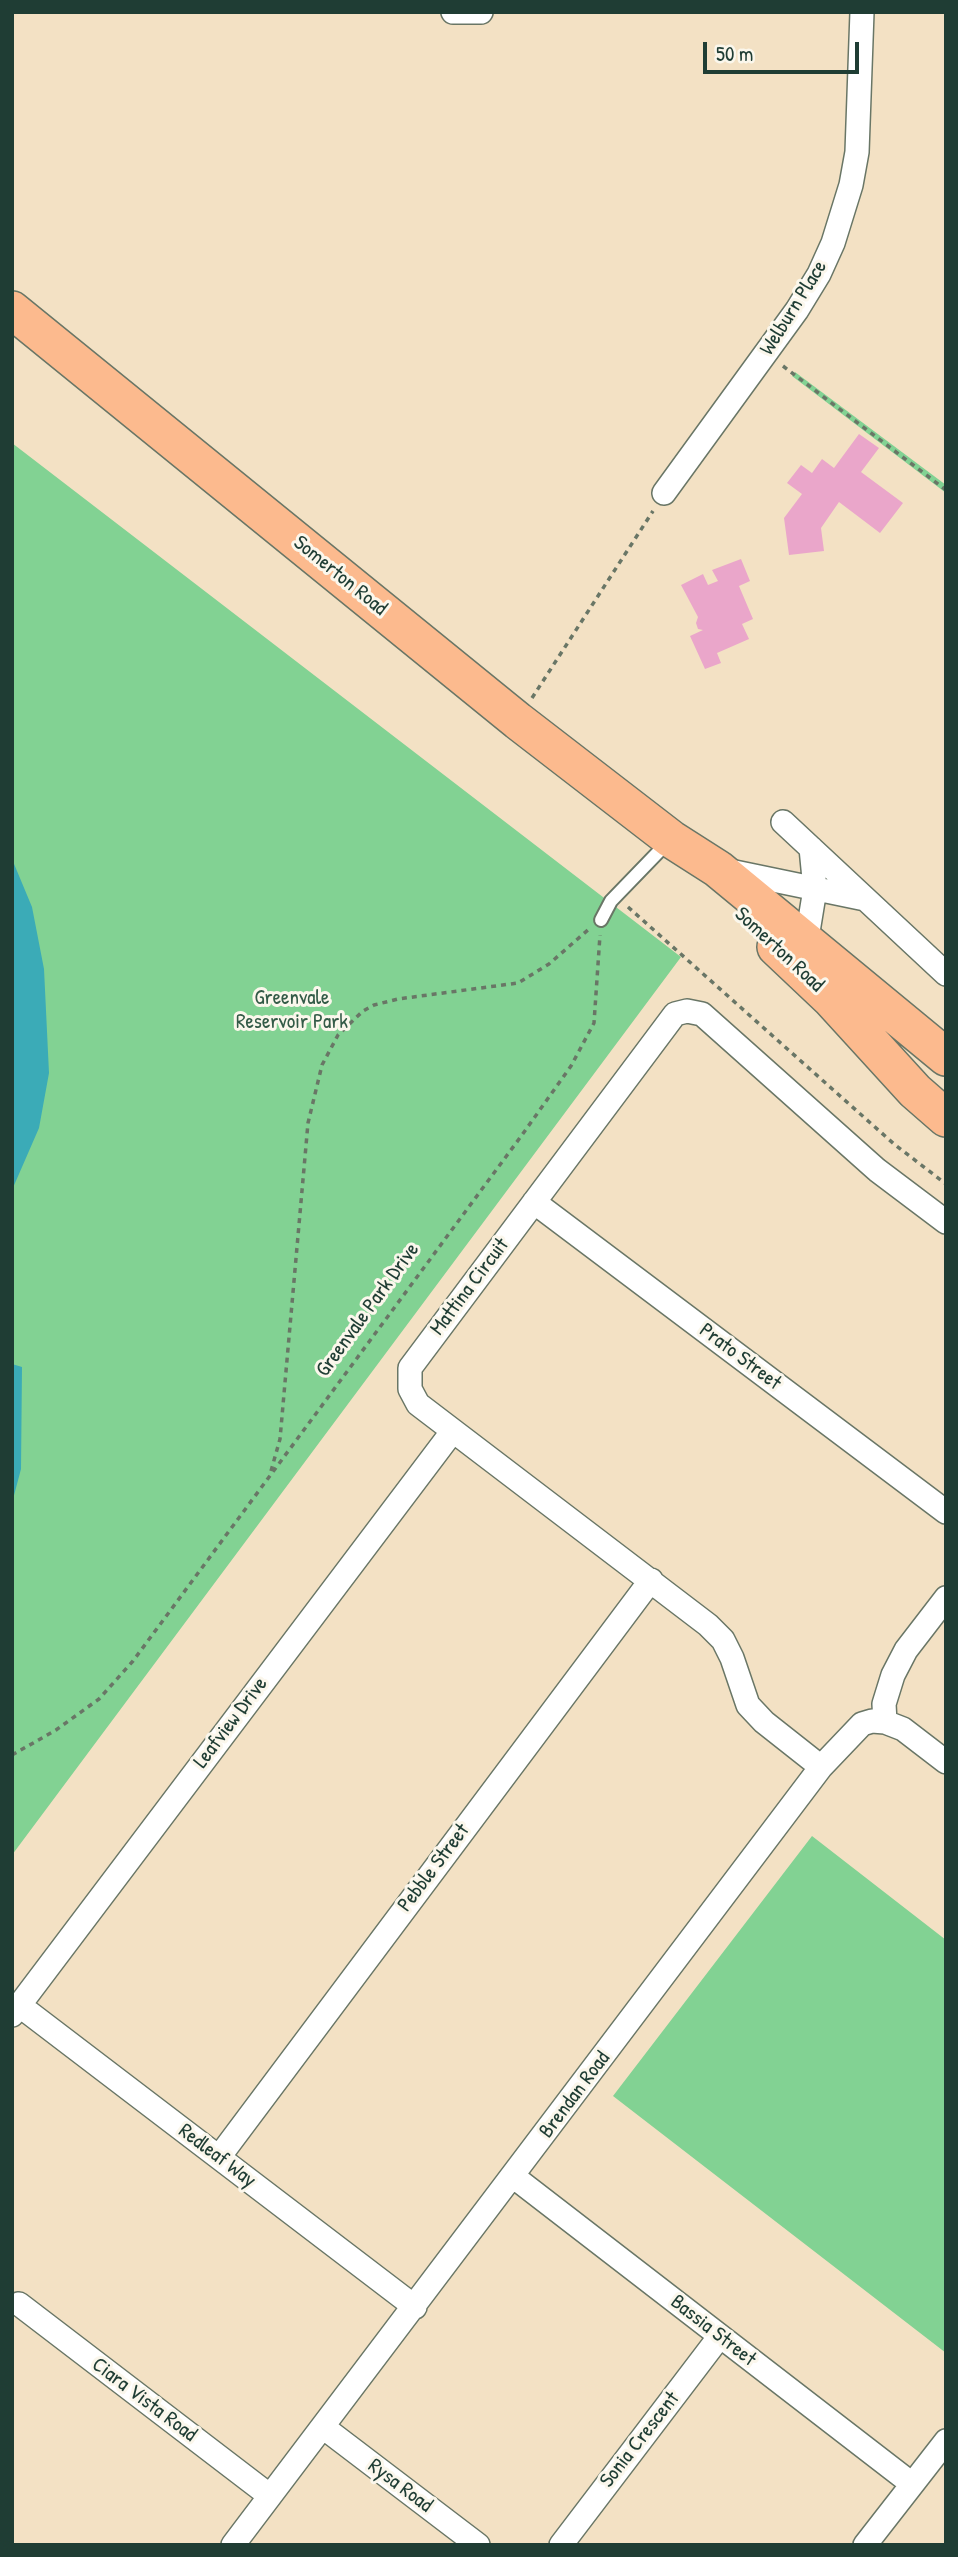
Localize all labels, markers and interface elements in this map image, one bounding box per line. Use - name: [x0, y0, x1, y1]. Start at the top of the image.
- scale bar: [706, 28, 862, 72]
- text: 50 m: [716, 39, 753, 68]
- street label: Welburn Place: [755, 256, 833, 360]
- street label: Somerton Road: [288, 531, 392, 621]
- street label: Somerton Road: [729, 902, 829, 998]
- park label: Greenvale Reservoir Park: [236, 985, 348, 1035]
- street label: Mattina Circuit: [425, 1233, 515, 1341]
- street label: Greenvale Park Drive: [311, 1238, 425, 1382]
- street label: Prato Street: [694, 1318, 786, 1396]
- street label: Leafview Drive: [189, 1672, 273, 1774]
- street label: Pebble Street: [393, 1819, 475, 1917]
- street label: Brendan Road: [534, 2047, 616, 2143]
- street label: Redleaf Way: [173, 2119, 261, 2193]
- street label: Bassia Street: [665, 2290, 761, 2372]
- street label: Ciara Vista Road: [87, 2352, 201, 2448]
- street label: Sonia Crescent: [595, 2387, 685, 2493]
- street label: Rysa Road: [363, 2454, 437, 2518]

